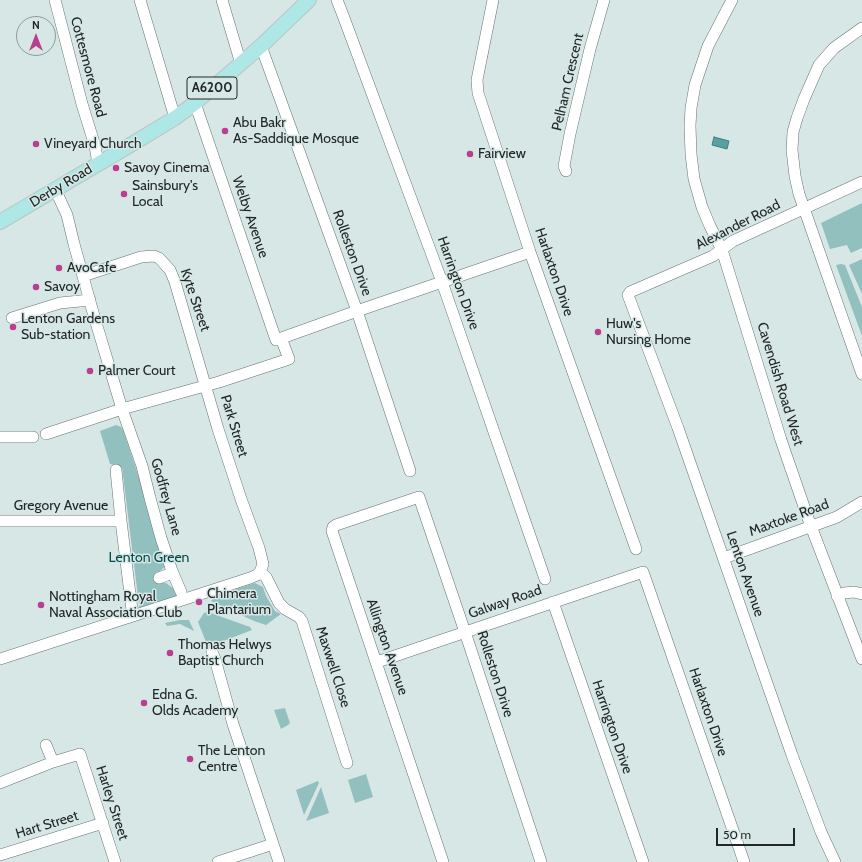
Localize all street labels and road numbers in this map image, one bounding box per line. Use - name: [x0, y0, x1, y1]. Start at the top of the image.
- street label: Cottesmore Road: [67, 15, 109, 119]
- street label: Pelham Crescent: [549, 32, 587, 132]
- road number: A6200: [187, 77, 237, 99]
- street label: Derby Road: [27, 161, 95, 211]
- street label: Welby Avenue: [228, 174, 272, 260]
- street label: Alexander Road: [693, 196, 783, 254]
- street label: Rolleston Drive: [329, 208, 375, 298]
- street label: Harlaxton Drive: [531, 226, 577, 318]
- street label: Harrington Drive: [433, 234, 483, 332]
- street label: Kyte Street: [176, 266, 214, 334]
- street label: Cavendish Road West: [753, 320, 807, 448]
- street label: Park Street: [217, 393, 251, 459]
- street label: Godfrey Lane: [147, 456, 185, 538]
- street label: Maxtoke Road: [747, 496, 831, 540]
- street label: Gregory Avenue: [14, 498, 108, 514]
- street label: Lenton Avenue: [722, 529, 768, 619]
- street label: Galway Road: [466, 582, 544, 622]
- street label: Allington Avenue: [363, 597, 411, 697]
- street label: Maxwell Close: [312, 624, 354, 710]
- street label: Rolleston Drive: [473, 629, 517, 719]
- street label: Harlaxton Drive: [685, 666, 731, 758]
- street label: Harrington Drive: [588, 678, 636, 776]
- street label: Harley Street: [92, 764, 132, 842]
- street label: Hart Street: [14, 808, 80, 842]

